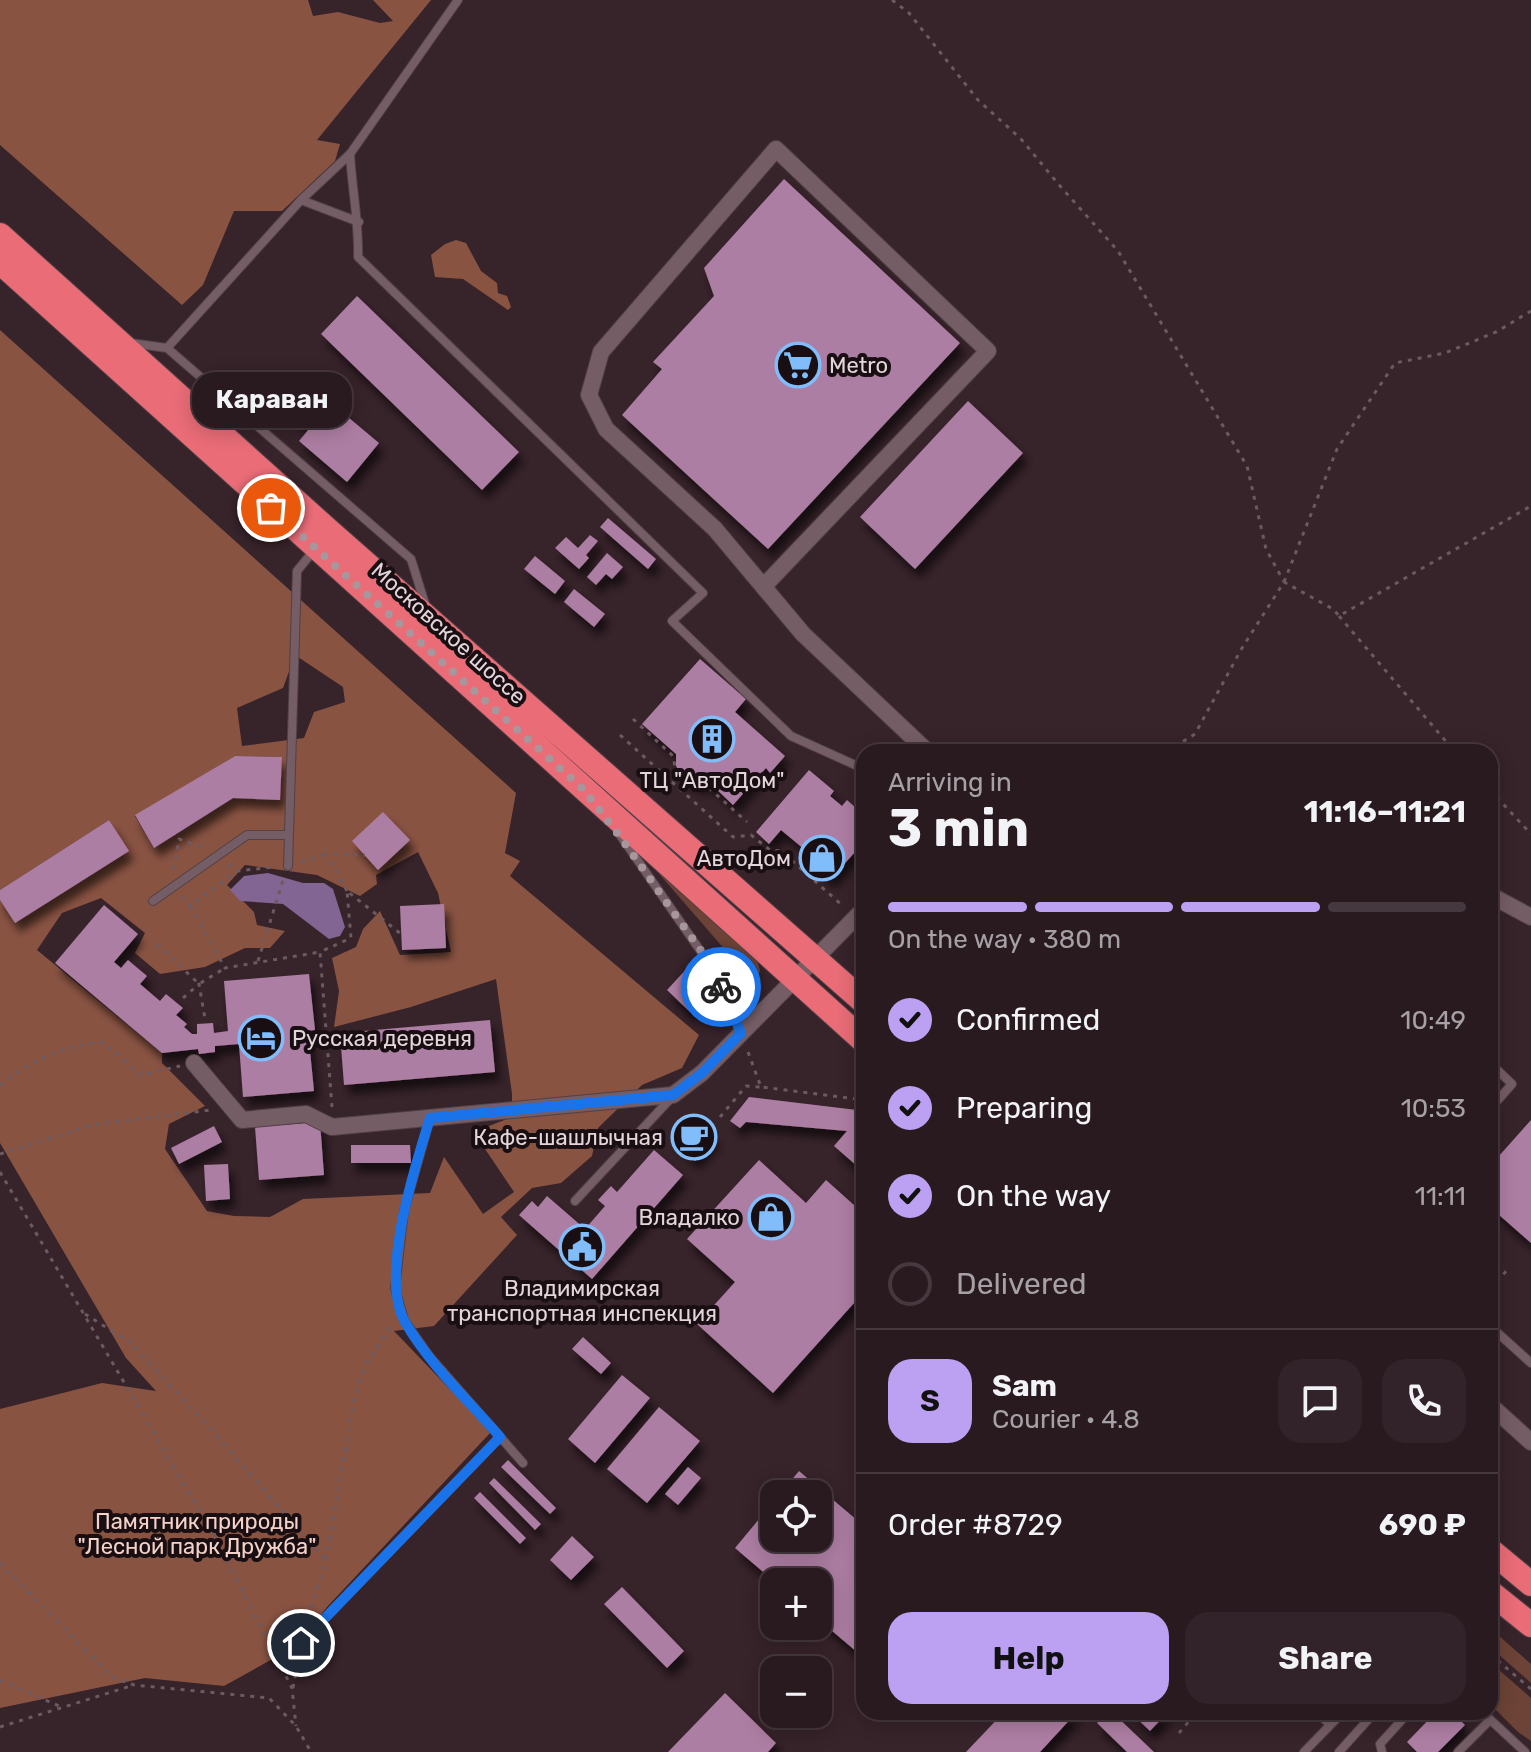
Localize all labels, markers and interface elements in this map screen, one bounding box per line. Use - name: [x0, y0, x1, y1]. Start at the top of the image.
- supermarket icon: Metro: [774, 341, 822, 389]
- place label: Metro: [829, 352, 888, 379]
- callout: Караван: [191, 372, 351, 428]
- text: Караван: [216, 384, 329, 415]
- pin: [237, 474, 305, 542]
- icon: bag: [249, 486, 293, 530]
- street label: Московское шоссе: [366, 557, 532, 710]
- building icon: ТЦ "АвтоДом": [688, 715, 736, 763]
- place label: ТЦ "АвтоДом": [640, 767, 784, 794]
- text: Arriving in: [888, 767, 1012, 798]
- text: 11:16–11:21: [1304, 794, 1466, 830]
- text: 3 min: [888, 797, 1029, 859]
- shop icon: АвтоДом: [798, 834, 846, 882]
- place label: АвтоДом: [697, 845, 791, 872]
- text: On the way · 380 m: [888, 924, 1121, 955]
- courier: [681, 947, 761, 1027]
- icon: bike: [699, 965, 743, 1009]
- icon: check: [888, 998, 932, 1042]
- text: Confirmed: [956, 1002, 1100, 1038]
- text: 10:49: [1400, 1005, 1466, 1036]
- hotel icon: Русская деревня: [237, 1014, 285, 1062]
- place label: Русская деревня: [292, 1025, 472, 1052]
- icon: check: [888, 1086, 932, 1130]
- text: Preparing: [956, 1090, 1092, 1126]
- text: 10:53: [1401, 1093, 1466, 1124]
- cafe icon: Кафе-шашлычная: [670, 1113, 718, 1161]
- place label: Кафе-шашлычная: [473, 1124, 663, 1151]
- icon: check: [888, 1174, 932, 1218]
- text: On the way: [956, 1178, 1111, 1214]
- text: 11:11: [1415, 1181, 1466, 1212]
- shop icon: Владалко: [747, 1193, 795, 1241]
- place label: Владалко: [638, 1204, 740, 1231]
- public building icon: Владимирская транспортная инспекция: [558, 1223, 606, 1271]
- text: Delivered: [956, 1266, 1087, 1302]
- place label: Владимирская транспортная инспекция: [447, 1275, 717, 1327]
- button: chat: [1278, 1359, 1362, 1443]
- button: phone: [1382, 1359, 1466, 1443]
- text: Sam: [992, 1368, 1057, 1404]
- text: S: [920, 1383, 940, 1419]
- text: Courier · 4.8: [992, 1404, 1140, 1435]
- map controls: [760, 1480, 832, 1728]
- button: locate: [760, 1480, 832, 1552]
- text: Order #8729: [888, 1507, 1063, 1543]
- text: 690 ₽: [1379, 1507, 1466, 1543]
- park label: Памятник природы "Лесной парк Дружба": [78, 1508, 316, 1560]
- button: +: [760, 1568, 832, 1640]
- pin: [267, 1609, 335, 1677]
- button: Help: [888, 1612, 1169, 1704]
- button: Share: [1185, 1612, 1466, 1704]
- icon: home: [279, 1621, 323, 1665]
- button: −: [760, 1656, 832, 1728]

